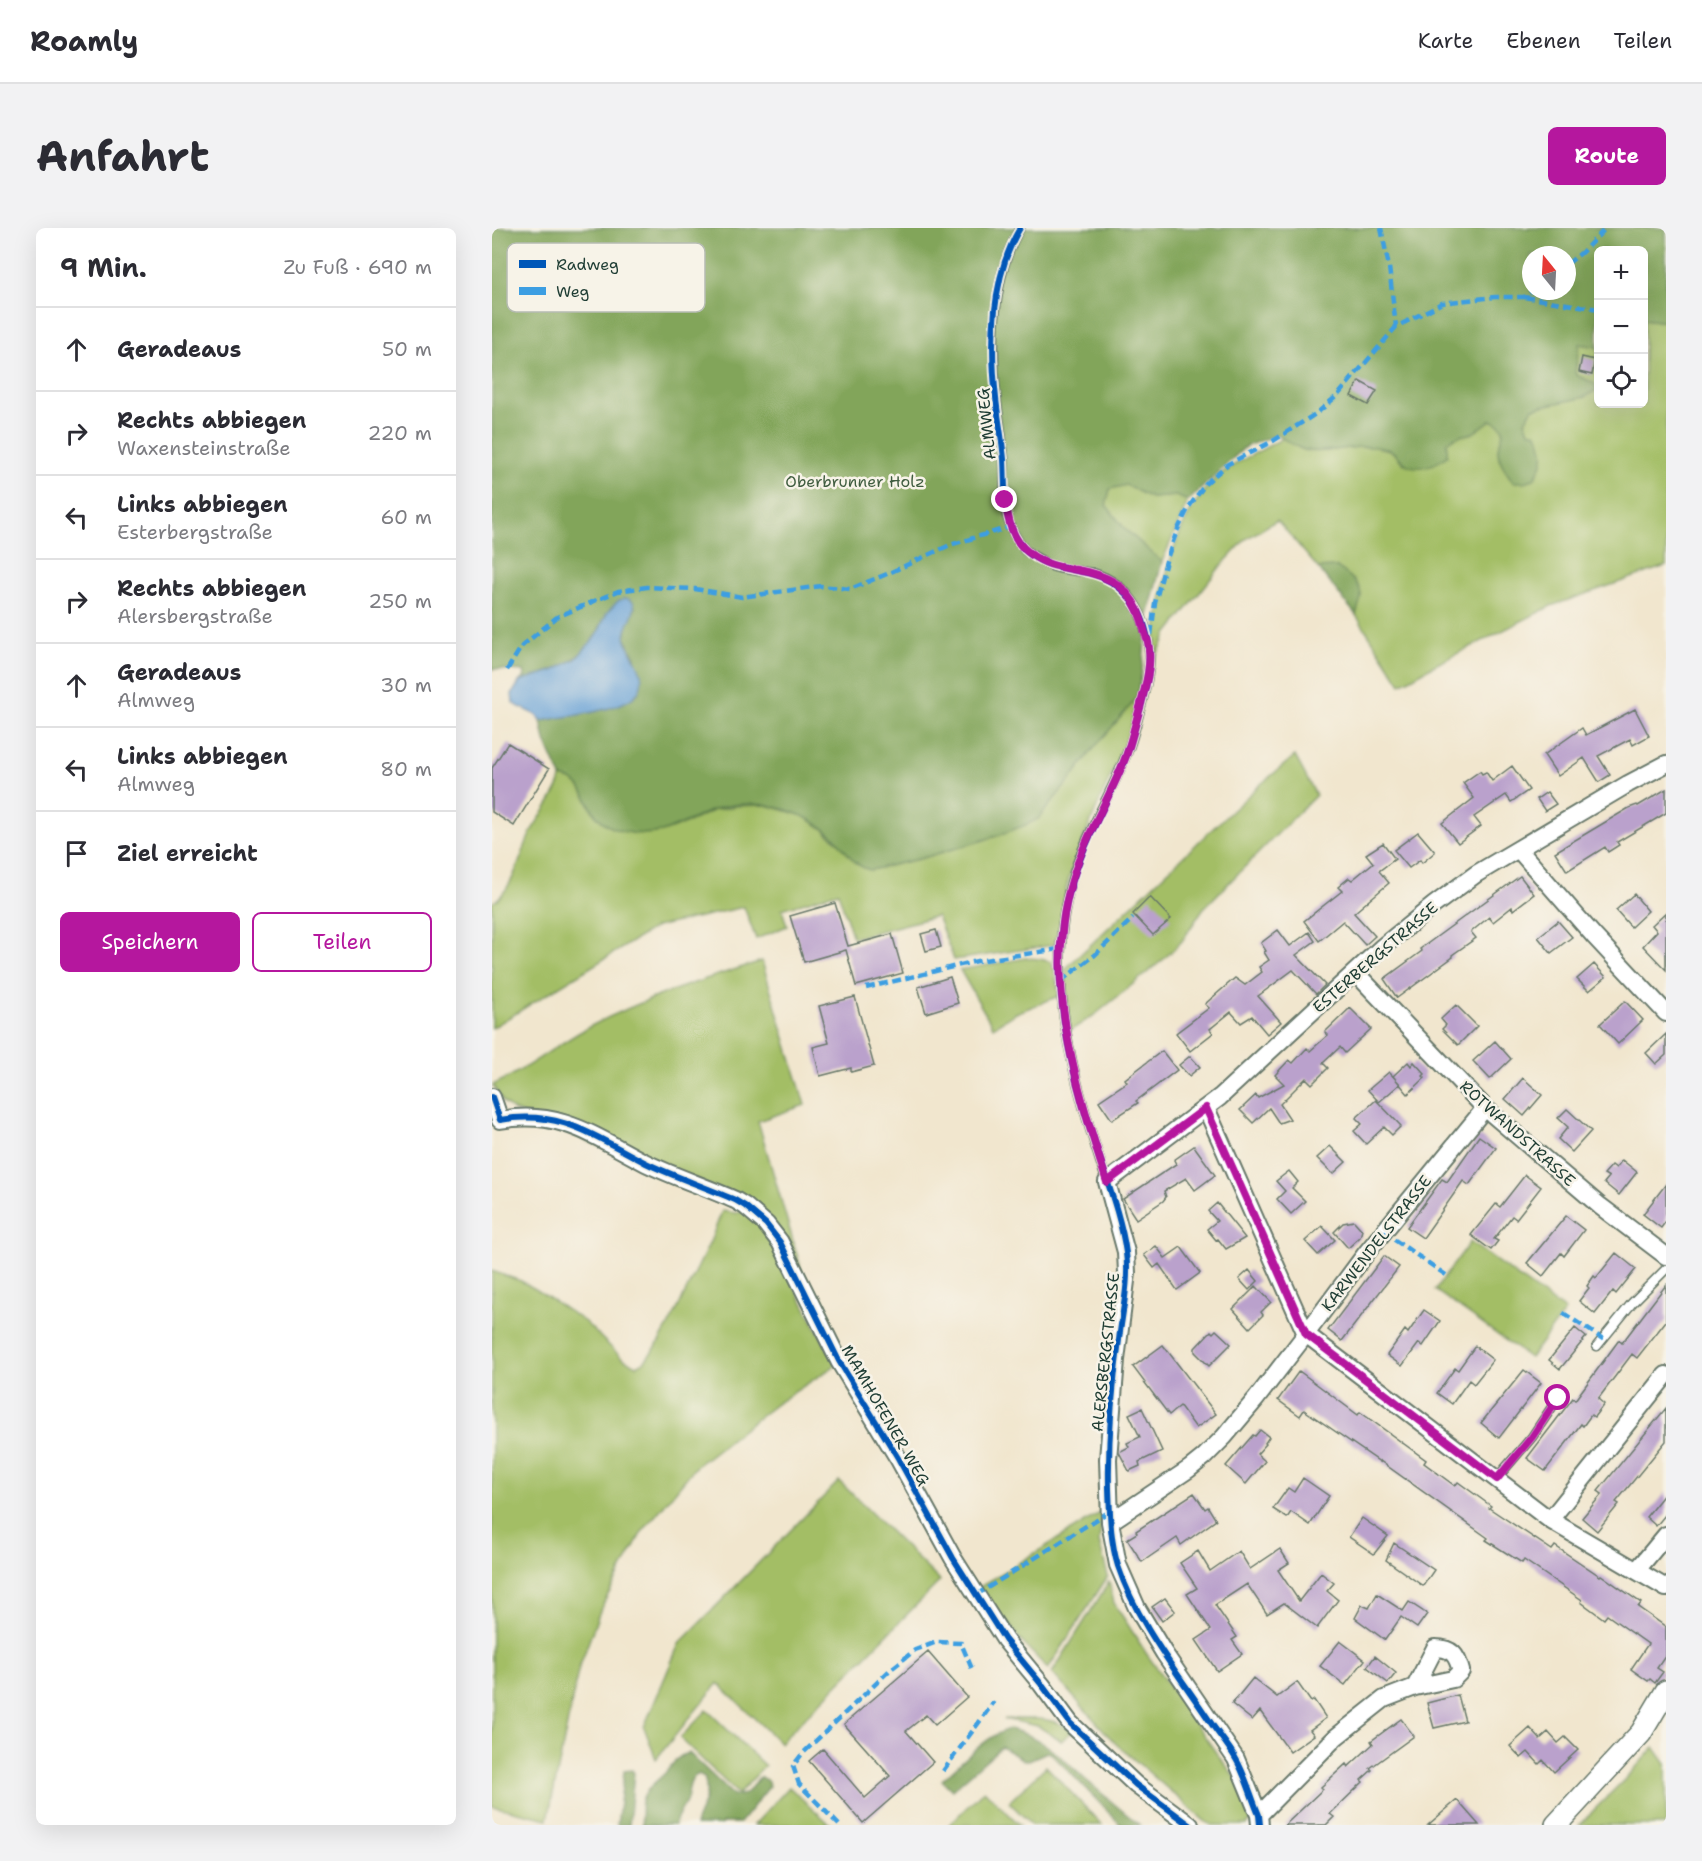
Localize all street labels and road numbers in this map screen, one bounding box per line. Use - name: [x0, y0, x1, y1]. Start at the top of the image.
- street label: ALMWEG: [972, 387, 1001, 461]
- street label: ESTERBERGSTRASSE: [1308, 897, 1442, 1018]
- street label: ROTWANDSTRASSE: [1455, 1076, 1580, 1191]
- street label: KARWENDELSTRASSE: [1317, 1171, 1436, 1316]
- street label: ALERSBERGSTRASSE: [1087, 1271, 1124, 1433]
- street label: MAMHOFENER WEG: [837, 1341, 935, 1490]

